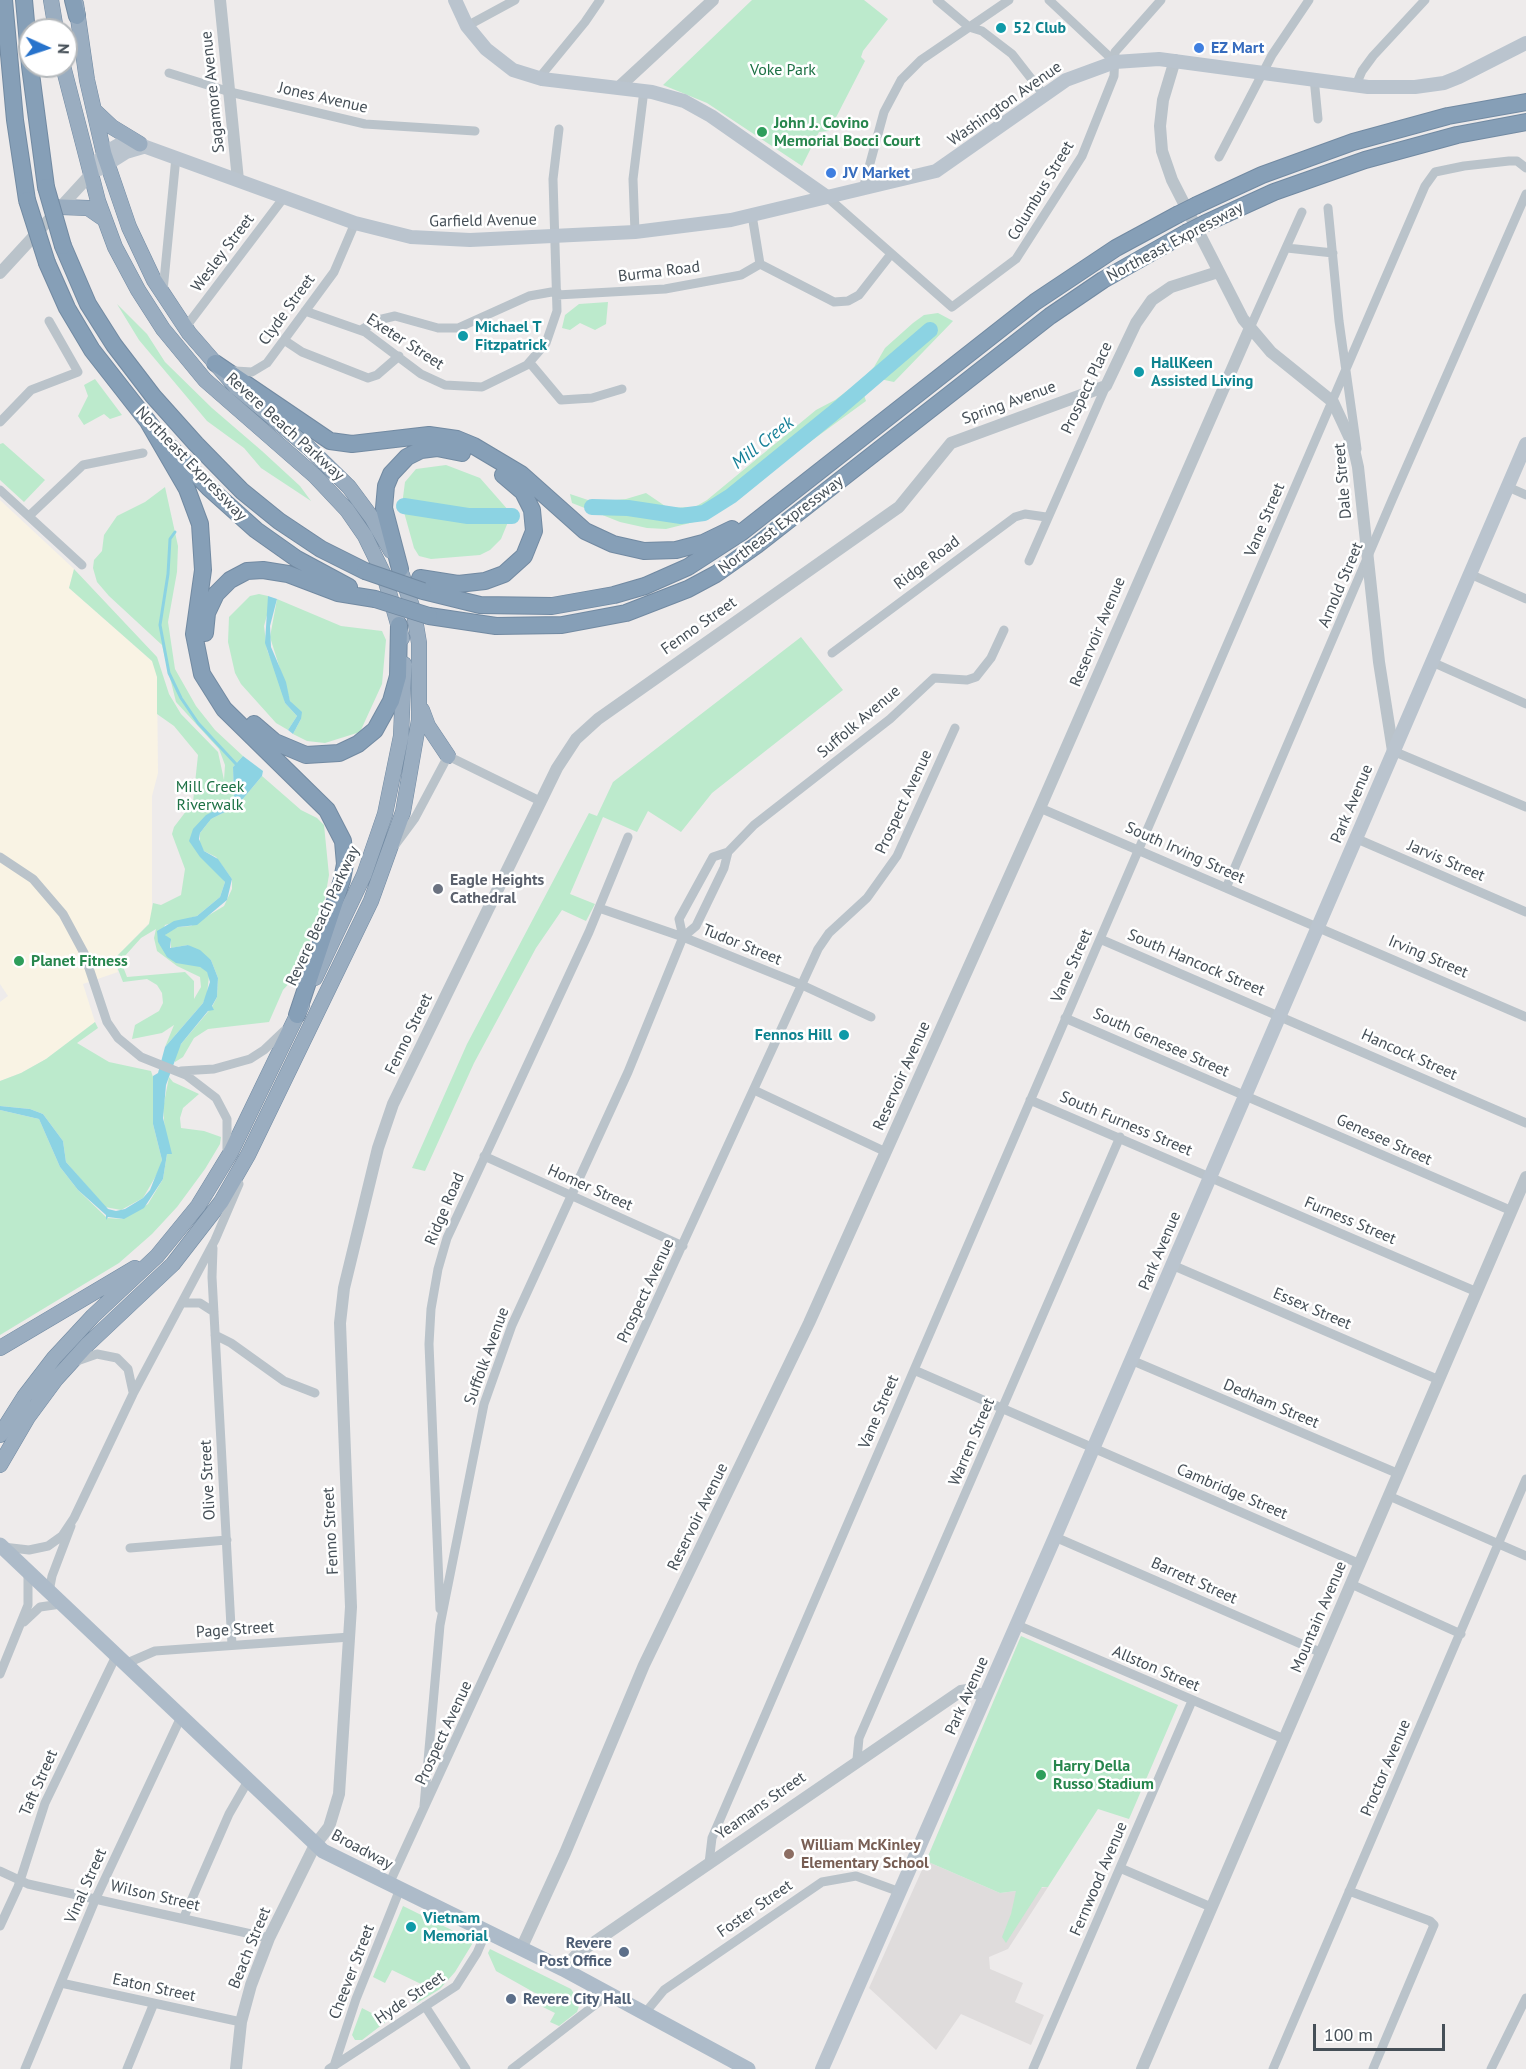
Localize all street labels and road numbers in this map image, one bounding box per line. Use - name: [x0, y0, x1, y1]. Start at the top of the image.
- street label: Sagamore Avenue: [197, 30, 229, 154]
- street label: Washington Avenue: [944, 58, 1066, 150]
- street label: Jones Avenue: [276, 78, 370, 118]
- street label: Columbus Street: [1004, 138, 1078, 244]
- street label: Northeast Expressway: [1104, 198, 1246, 286]
- street label: Wesley Street: [188, 210, 258, 296]
- street label: Garfield Avenue: [429, 210, 537, 232]
- street label: Burma Road: [617, 257, 701, 287]
- street label: Clyde Street: [255, 271, 319, 349]
- street label: Exeter Street: [363, 310, 447, 374]
- street label: Prospect Place: [1057, 339, 1117, 437]
- street label: Revere Beach Parkway: [222, 369, 348, 485]
- street label: Spring Avenue: [959, 377, 1059, 429]
- street label: Northeast Expressway: [131, 403, 251, 525]
- street label: Dale Street: [1330, 442, 1356, 520]
- street label: Northeast Expressway: [715, 472, 847, 578]
- street label: Vane Street: [1241, 480, 1289, 560]
- street label: Ridge Road: [890, 532, 964, 594]
- street label: Arnold Street: [1314, 540, 1368, 630]
- street label: Reservoir Avenue: [1066, 574, 1130, 690]
- street label: Fenno Street: [658, 593, 740, 659]
- street label: Suffolk Avenue: [814, 682, 904, 762]
- street label: Prospect Avenue: [872, 747, 936, 857]
- street label: Park Avenue: [1327, 762, 1377, 846]
- street label: South Irving Street: [1122, 818, 1248, 888]
- street label: Jarvis Street: [1405, 836, 1487, 886]
- street label: Revere Beach Parkway: [282, 843, 364, 989]
- street label: Tudor Street: [700, 920, 784, 970]
- street label: South Hancock Street: [1125, 925, 1267, 1001]
- street label: Vane Street: [1047, 926, 1097, 1006]
- street label: Irving Street: [1385, 932, 1471, 982]
- street label: Fenno Street: [381, 990, 437, 1078]
- street label: South Genesee Street: [1090, 1004, 1232, 1082]
- street label: Reservoir Avenue: [869, 1019, 935, 1133]
- street label: Hancock Street: [1358, 1025, 1460, 1085]
- street label: South Furness Street: [1057, 1087, 1195, 1161]
- street label: Genesee Street: [1333, 1110, 1435, 1170]
- street label: Homer Street: [545, 1161, 635, 1215]
- street label: Ridge Road: [421, 1170, 469, 1248]
- street label: Furness Street: [1301, 1193, 1399, 1249]
- street label: Park Avenue: [1135, 1209, 1185, 1293]
- street label: Prospect Avenue: [614, 1236, 678, 1346]
- street label: Essex Street: [1270, 1284, 1354, 1334]
- street label: Suffolk Avenue: [460, 1305, 514, 1407]
- street label: Vane Street: [855, 1372, 903, 1452]
- street label: Dedham Street: [1220, 1375, 1322, 1433]
- street label: Warren Street: [945, 1395, 999, 1489]
- street label: Olive Street: [196, 1439, 220, 1521]
- street label: Reservoir Avenue: [664, 1460, 732, 1574]
- street label: Cambridge Street: [1174, 1460, 1290, 1524]
- street label: Fenno Street: [319, 1487, 343, 1575]
- street label: Barrett Street: [1148, 1553, 1240, 1609]
- street label: Mountain Avenue: [1287, 1558, 1351, 1676]
- street label: Page Street: [195, 1618, 275, 1642]
- street label: Allston Street: [1109, 1642, 1203, 1696]
- street label: Park Avenue: [941, 1654, 993, 1738]
- street label: Prospect Avenue: [412, 1678, 476, 1788]
- street label: Proctor Avenue: [1357, 1717, 1415, 1819]
- street label: Taft Street: [16, 1747, 62, 1819]
- street label: Yeamans Street: [712, 1768, 810, 1844]
- street label: Fernwood Avenue: [1066, 1819, 1132, 1939]
- street label: Broadway: [328, 1826, 396, 1874]
- street label: Vinal Street: [61, 1846, 111, 1926]
- street label: Wilson Street: [108, 1876, 202, 1916]
- street label: Foster Street: [714, 1876, 796, 1942]
- street label: Beach Street: [225, 1904, 275, 1992]
- street label: Cheever Street: [325, 1922, 379, 2022]
- street label: Hyde Street: [371, 1968, 449, 2028]
- street label: Eaton Street: [111, 1970, 197, 2006]

